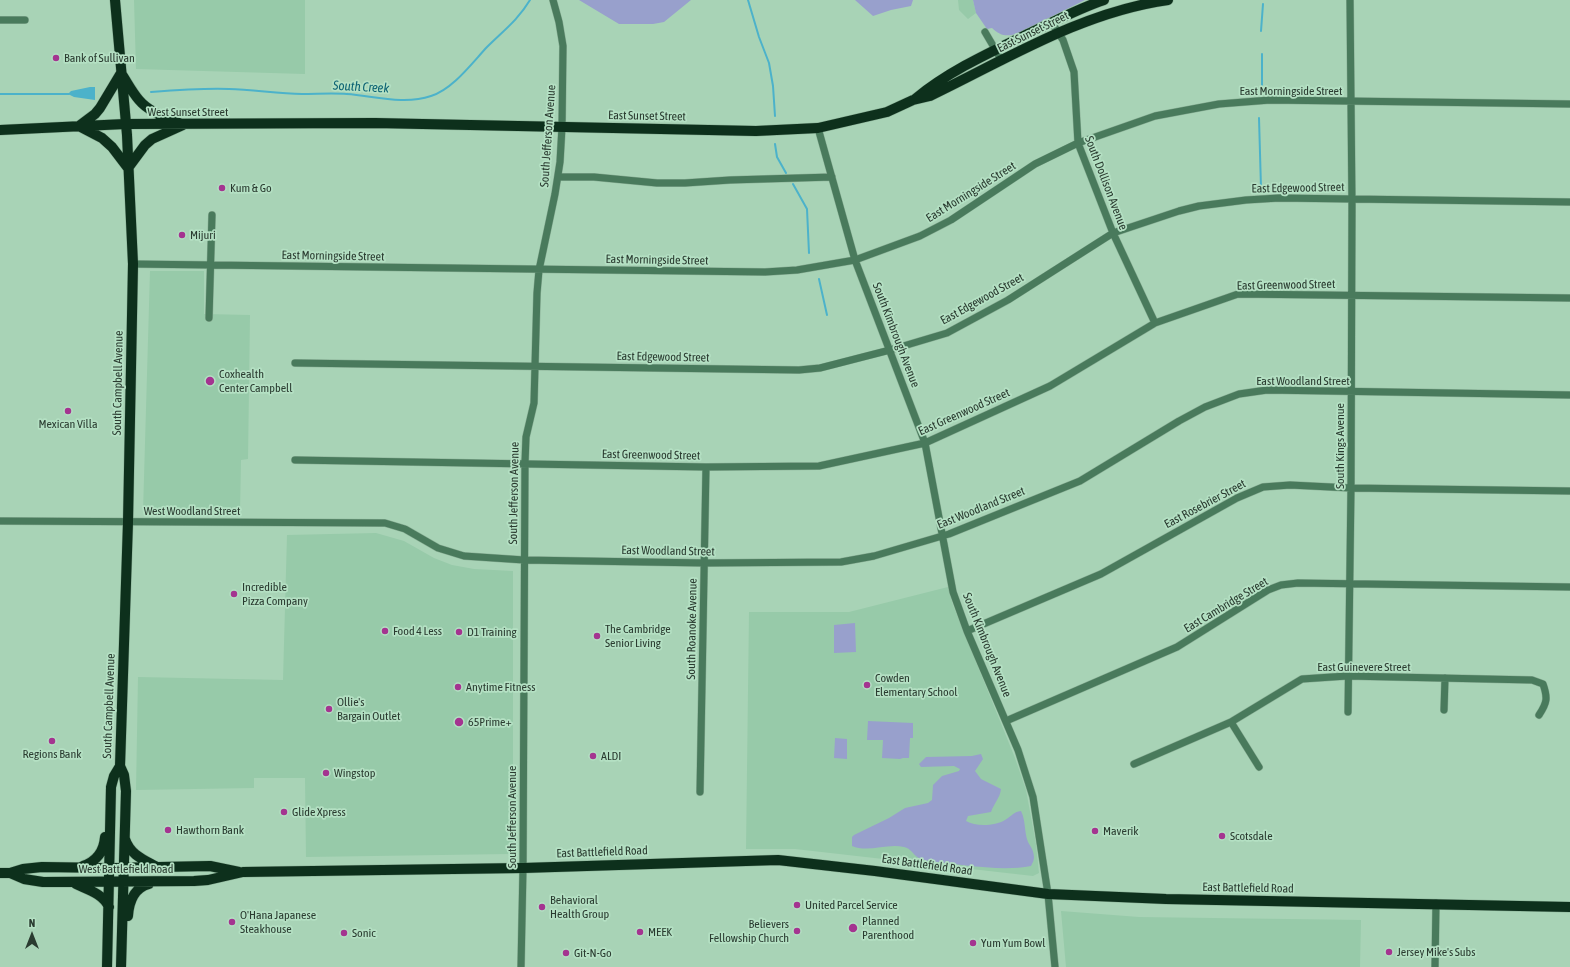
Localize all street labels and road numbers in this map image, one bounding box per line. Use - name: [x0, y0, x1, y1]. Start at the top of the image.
- street label: East Sunset Street: [995, 8, 1071, 56]
- street label: South Jefferson Avenue: [537, 84, 559, 188]
- street label: East Morningside Street: [1240, 84, 1342, 98]
- street label: West Sunset Street: [148, 105, 228, 119]
- street label: East Sunset Street: [608, 108, 686, 124]
- street label: South Dollison Avenue: [1081, 134, 1131, 232]
- street label: East Morningside Street: [924, 159, 1018, 225]
- street label: East Edgewood Street: [1251, 180, 1345, 196]
- street label: East Morningside Street: [281, 248, 385, 264]
- street label: East Morningside Street: [605, 252, 709, 268]
- street label: East Edgewood Street: [938, 270, 1026, 328]
- street label: East Greenwood Street: [1237, 277, 1335, 293]
- street label: South Kimbrough Avenue: [869, 281, 923, 389]
- street label: South Campbell Avenue: [110, 330, 126, 436]
- street label: East Edgewood Street: [616, 349, 710, 365]
- street label: East Woodland Street: [1256, 374, 1350, 388]
- street label: East Greenwood Street: [916, 385, 1012, 439]
- street label: South Kings Avenue: [1333, 403, 1347, 489]
- street label: South Jefferson Avenue: [506, 442, 522, 544]
- street label: East Greenwood Street: [602, 447, 700, 463]
- street label: East Rosebrier Street: [1162, 476, 1248, 532]
- street label: East Woodland Street: [935, 484, 1027, 532]
- street label: West Woodland Street: [144, 504, 240, 518]
- street label: East Woodland Street: [621, 543, 715, 559]
- street label: East Cambridge Street: [1181, 574, 1271, 636]
- street label: South Roanoke Avenue: [684, 578, 700, 680]
- street label: South Kimbrough Avenue: [959, 591, 1015, 699]
- street label: South Campbell Avenue: [100, 653, 118, 759]
- street label: East Guinevere Street: [1317, 660, 1411, 674]
- street label: South Jefferson Avenue: [505, 766, 519, 868]
- street label: East Battlefield Road: [556, 843, 648, 861]
- street label: East Battlefield Road: [881, 852, 973, 878]
- street label: West Battlefield Road: [79, 862, 173, 876]
- street label: East Battlefield Road: [1202, 880, 1294, 896]

